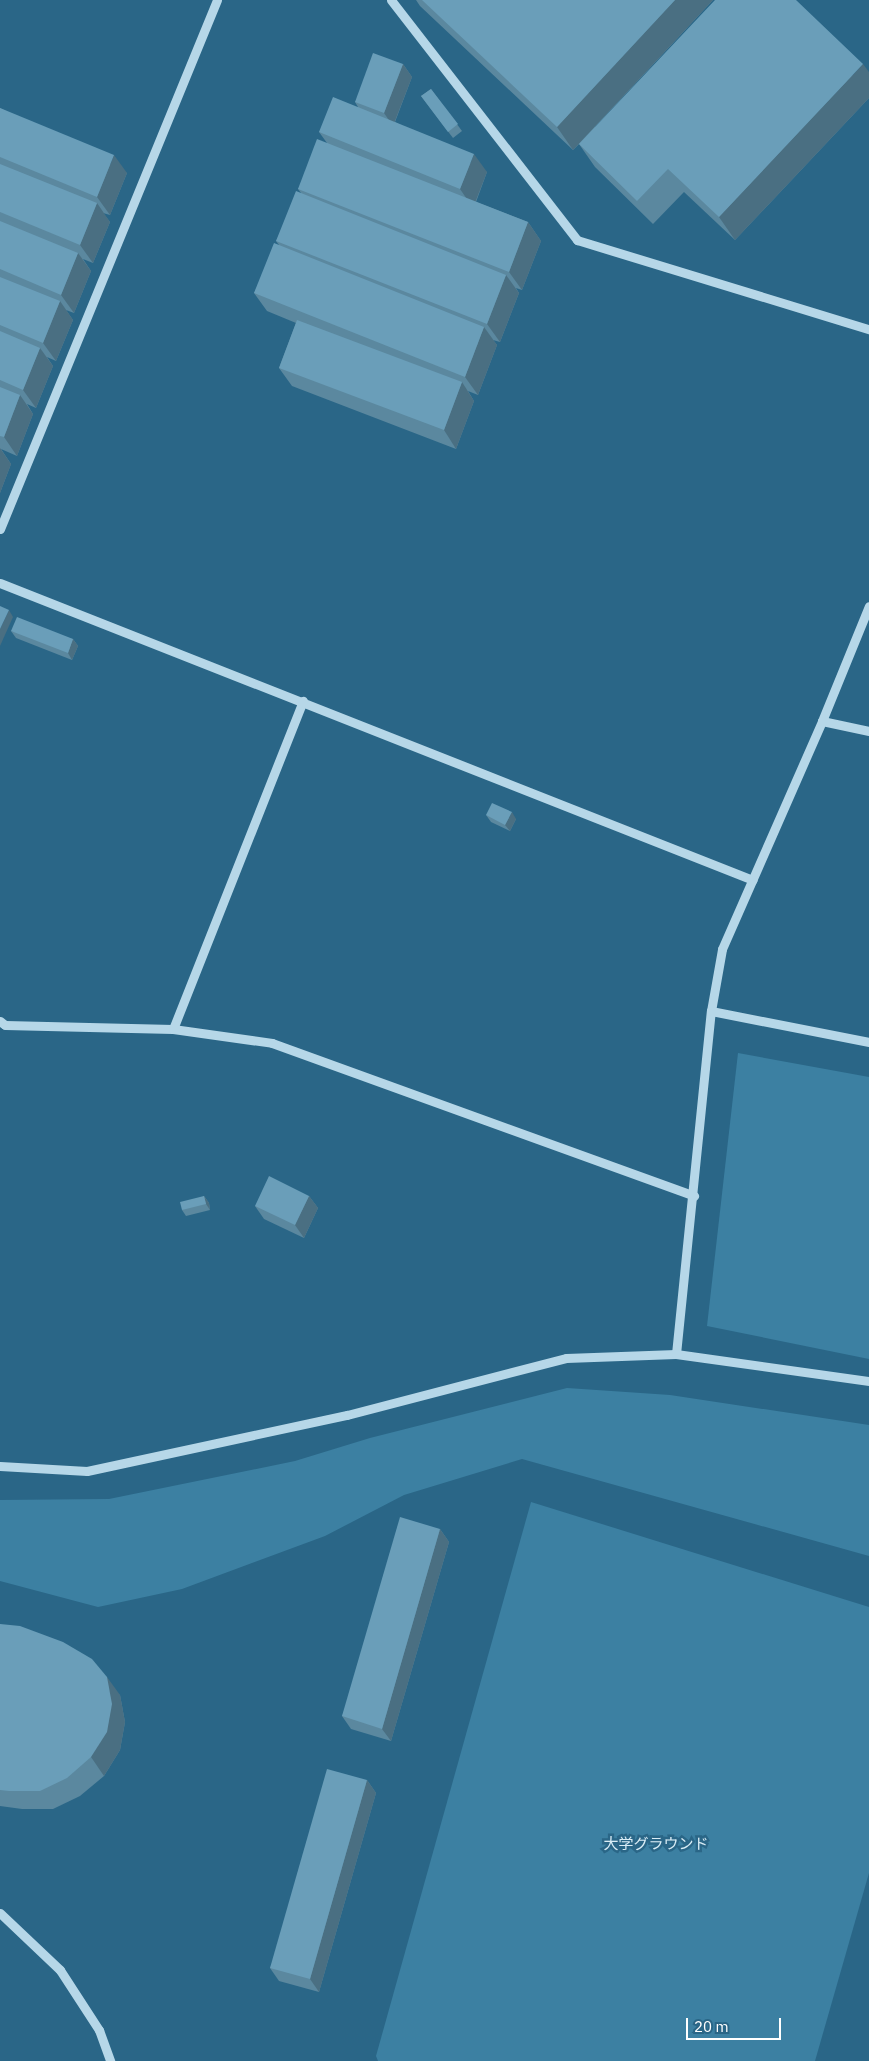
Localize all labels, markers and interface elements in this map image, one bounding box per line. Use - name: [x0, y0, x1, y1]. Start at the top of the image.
- park label: 大学グラウンド: [604, 1835, 708, 1853]
- scale bar: [689, 2008, 784, 2040]
- text: 20 m: [694, 2017, 729, 2036]

